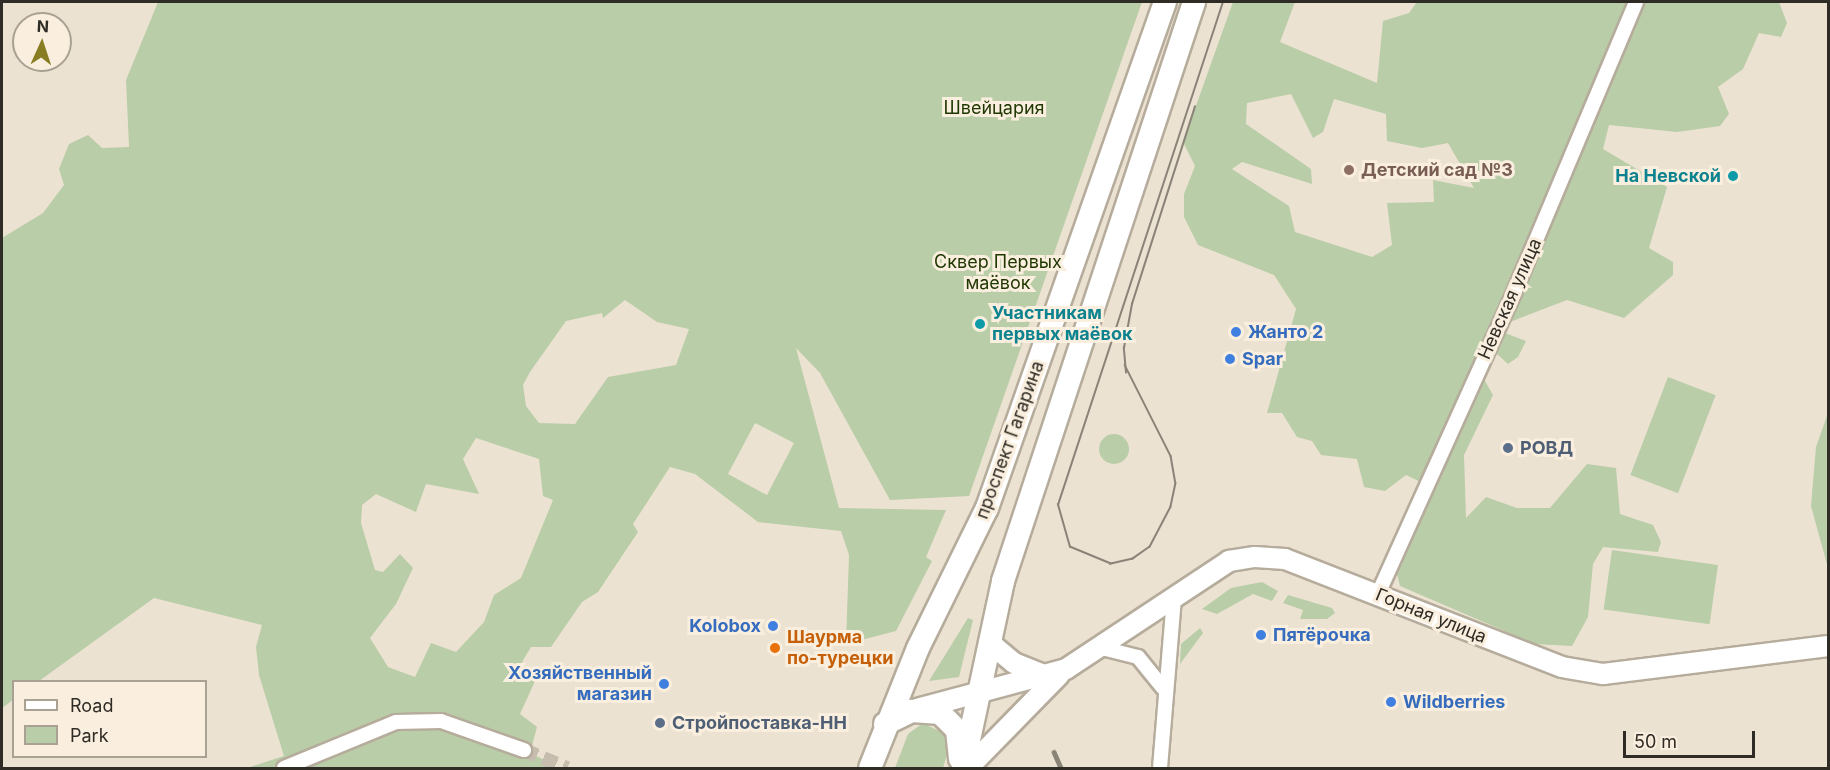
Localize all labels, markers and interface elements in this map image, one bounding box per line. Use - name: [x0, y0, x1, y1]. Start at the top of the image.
- north arrow: [12, 12, 72, 72]
- text: N: [36, 16, 49, 36]
- park label: Швейцария: [943, 97, 1045, 119]
- place label: Детский сад №3: [1361, 159, 1513, 181]
- marker: Детский сад №3: [1342, 163, 1356, 177]
- place label: На Невской: [1615, 165, 1721, 187]
- marker: На Невской: [1726, 169, 1740, 183]
- street label: Невская улица: [1474, 235, 1546, 363]
- park label: Сквер Первых маёвок: [934, 252, 1062, 294]
- place label: Участникам первых маёвок: [992, 303, 1132, 346]
- marker: Участникам первых маёвок: [973, 317, 987, 331]
- place label: Жанто 2: [1248, 321, 1323, 343]
- marker: Жанто 2: [1229, 325, 1243, 339]
- place label: Spar: [1242, 348, 1283, 370]
- marker: Spar: [1223, 352, 1237, 366]
- street label: проспект Гагарина: [971, 358, 1049, 522]
- place label: РОВД: [1520, 437, 1573, 459]
- marker: РОВД: [1501, 441, 1515, 455]
- street label: Горная улица: [1372, 584, 1490, 648]
- place label: Kolobox: [689, 615, 761, 637]
- marker: Kolobox: [766, 619, 780, 633]
- place label: Пятёрочка: [1273, 624, 1371, 646]
- place label: Шаурма по-турецки: [787, 627, 893, 670]
- marker: Пятёрочка: [1254, 628, 1268, 642]
- marker: Шаурма по-турецки: [768, 641, 782, 655]
- place label: Хозяйственный магазин: [508, 663, 652, 706]
- marker: Хозяйственный магазин: [657, 677, 671, 691]
- legend: [12, 680, 207, 758]
- place label: Wildberries: [1403, 691, 1505, 713]
- text: Road: [70, 695, 113, 716]
- marker: Wildberries: [1384, 695, 1398, 709]
- place label: Стройпоставка-НН: [672, 712, 847, 734]
- marker: Стройпоставка-НН: [653, 716, 667, 730]
- scale bar: [1626, 719, 1758, 757]
- text: Park: [70, 725, 109, 746]
- text: 50 m: [1634, 731, 1677, 752]

